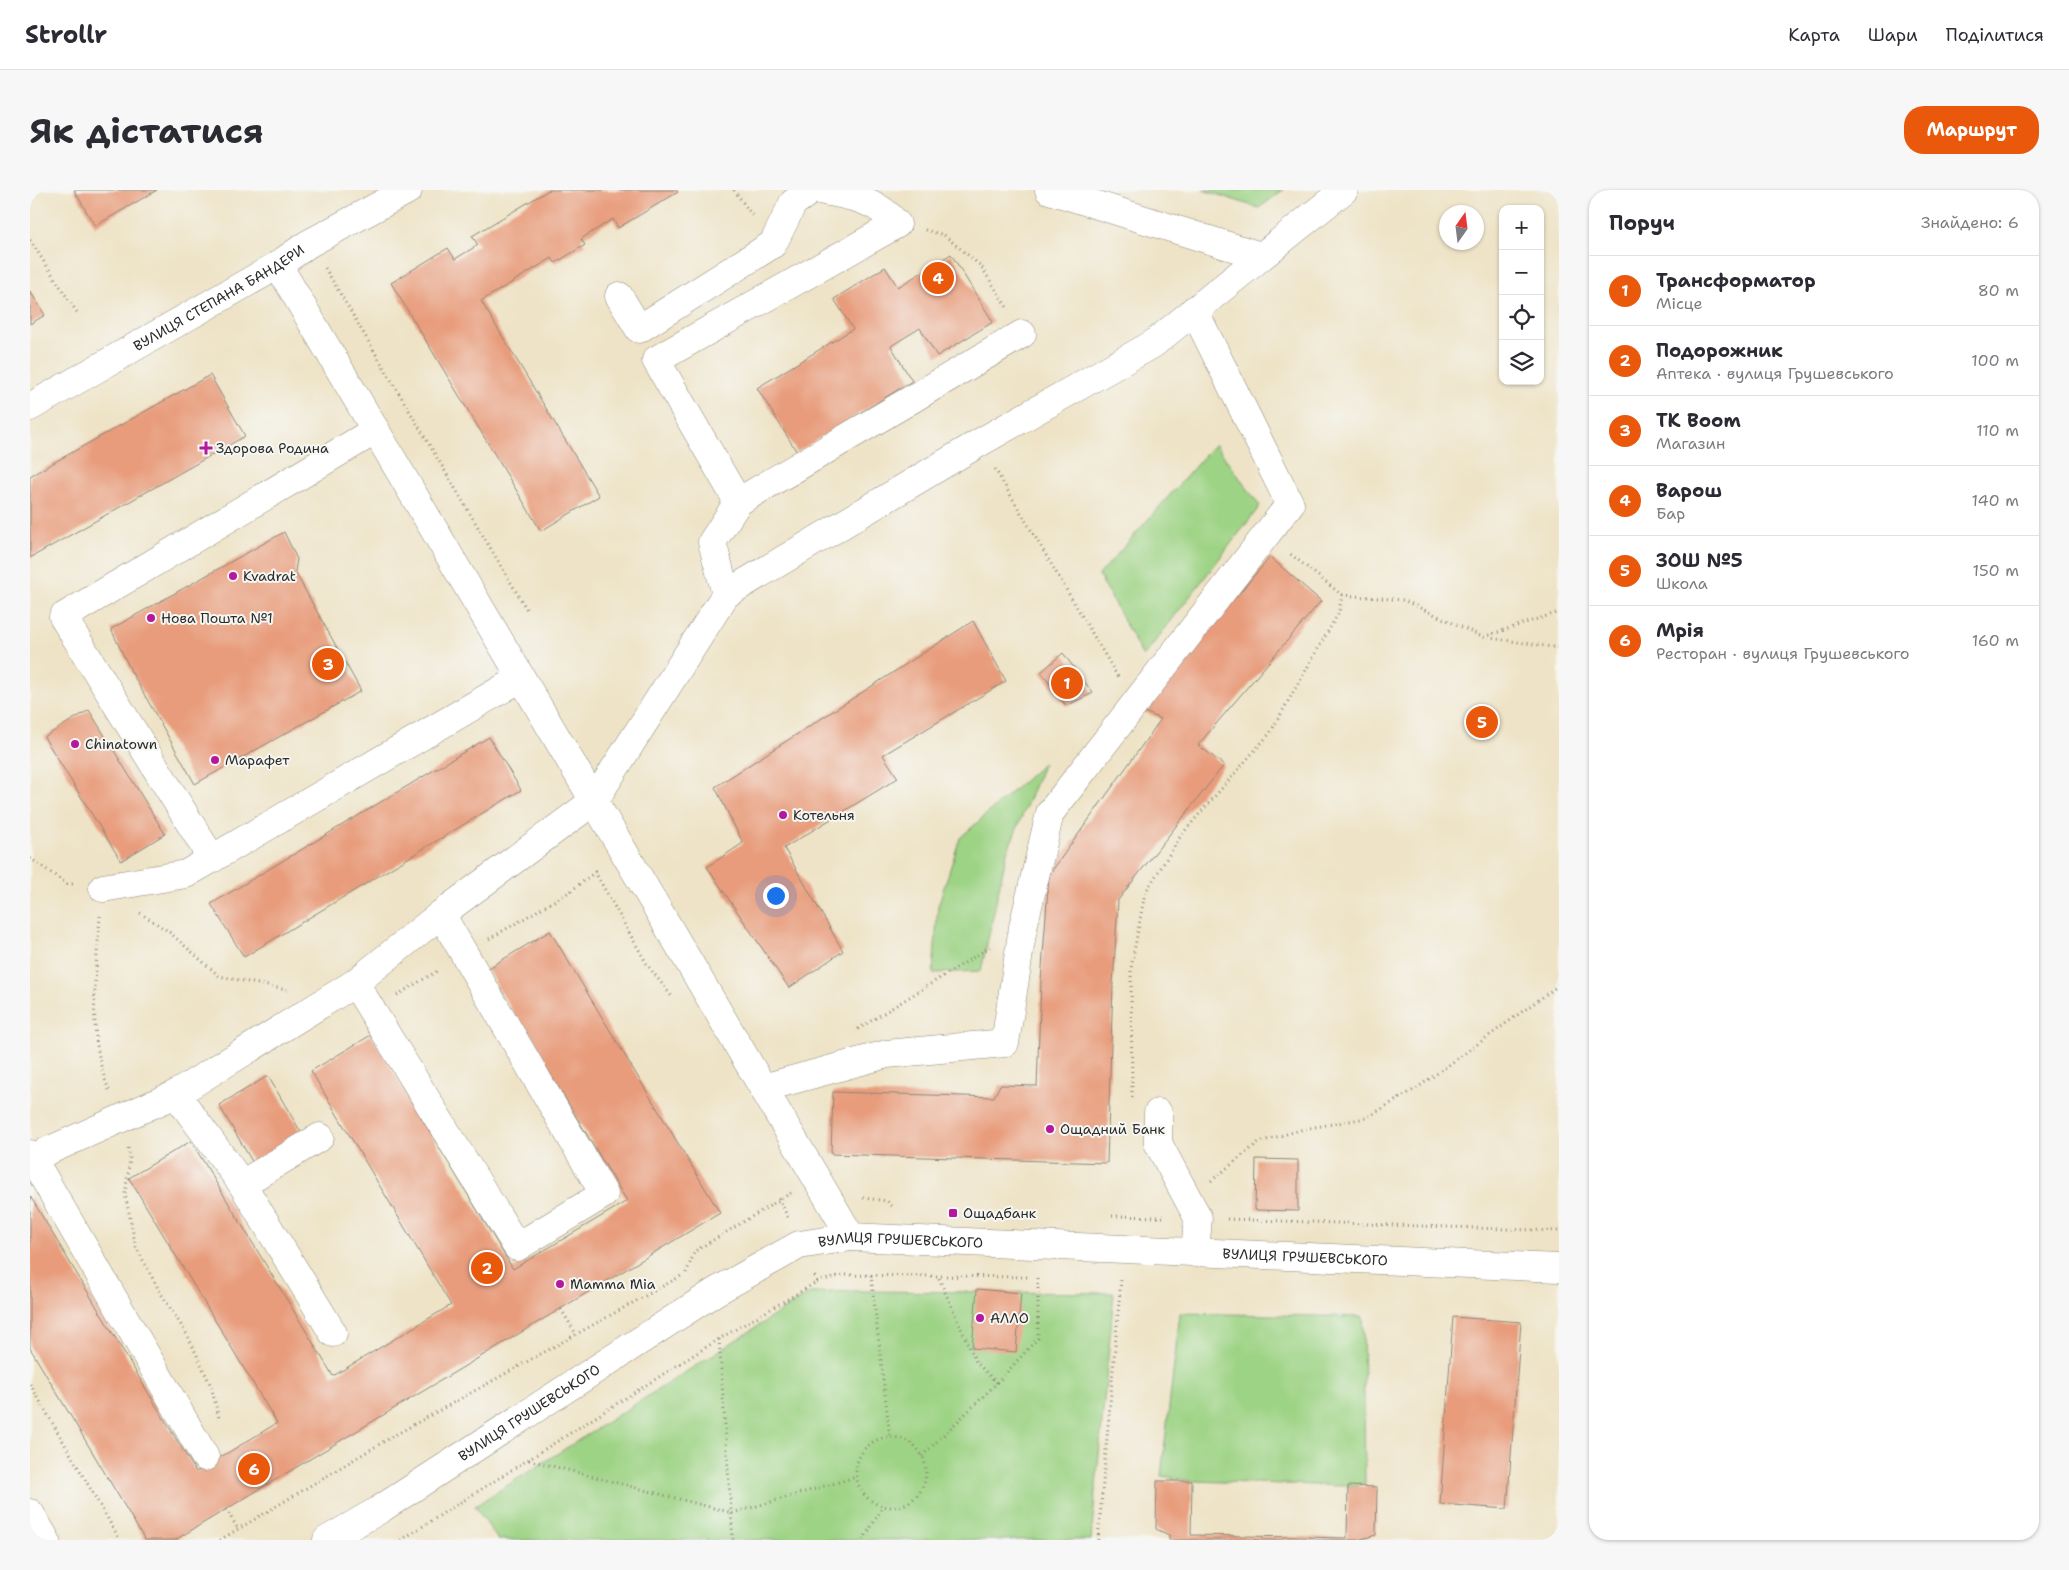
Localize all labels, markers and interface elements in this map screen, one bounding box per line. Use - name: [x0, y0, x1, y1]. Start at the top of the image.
- text: Strollr: [25, 19, 107, 51]
- text: Карта: [1788, 23, 1840, 47]
- text: Шари: [1868, 23, 1918, 47]
- text: Поділитися: [1946, 23, 2044, 47]
- button: Маршрут: [1904, 106, 2039, 154]
- text: Як дістатися: [30, 107, 264, 154]
- north arrow: [1439, 205, 1484, 250]
- map controls: [1499, 205, 1544, 385]
- button: +: [1499, 205, 1544, 250]
- text: Поруч: [1609, 209, 1675, 237]
- text: Знайдено: 6: [1921, 212, 2019, 233]
- street label: ВУЛИЦЯ СТЕПАНА БАНДЕРИ: [130, 241, 308, 355]
- button: −: [1499, 250, 1544, 295]
- pin: 4: [922, 259, 954, 297]
- text: Трансформатор: [1656, 268, 1816, 293]
- text: 1: [1621, 280, 1629, 301]
- text: 80 m: [1978, 280, 2019, 301]
- text: Місце: [1656, 293, 1703, 314]
- button: locate: [1499, 295, 1544, 340]
- text: Подорожник: [1656, 338, 1783, 363]
- button: layers: [1499, 340, 1544, 385]
- text: 2: [1619, 350, 1631, 371]
- text: 100 m: [1971, 350, 2019, 371]
- text: Аптека · вулиця Грушевського: [1656, 363, 1894, 384]
- text: TK Boom: [1656, 408, 1741, 433]
- text: 3: [1619, 420, 1631, 441]
- text: 110 m: [1976, 420, 2019, 441]
- text: Магазин: [1656, 433, 1725, 454]
- place label: Здорова Родина: [216, 439, 329, 457]
- marker: Здорова Родина: [200, 442, 212, 454]
- text: Варош: [1656, 478, 1722, 503]
- text: 4: [1619, 490, 1631, 511]
- text: 140 m: [1972, 490, 2019, 511]
- text: Бар: [1656, 503, 1685, 524]
- text: ЗОШ №5: [1656, 548, 1743, 573]
- text: 5: [1620, 560, 1630, 581]
- text: 150 m: [1972, 560, 2019, 581]
- place label: Kvadrat: [243, 567, 296, 585]
- marker: Kvadrat: [227, 570, 239, 582]
- text: Школа: [1656, 573, 1708, 594]
- place label: Нова Пошта №1: [161, 609, 273, 627]
- marker: Нова Пошта №1: [145, 612, 157, 624]
- text: Мрія: [1656, 618, 1704, 643]
- text: 6: [1619, 630, 1631, 651]
- text: 160 m: [1972, 630, 2019, 651]
- text: Ресторан · вулиця Грушевського: [1656, 643, 1909, 664]
- pin: 3: [312, 645, 344, 683]
- pin: 1: [1051, 664, 1083, 702]
- pin: 5: [1466, 703, 1498, 741]
- place label: Chinatown: [85, 735, 158, 753]
- marker: Chinatown: [69, 738, 81, 750]
- place label: Марафет: [225, 751, 290, 769]
- marker: Марафет: [209, 754, 221, 766]
- place label: Котельня: [793, 806, 855, 824]
- marker: Котельня: [777, 809, 789, 821]
- your location: [763, 883, 789, 909]
- place label: Ощадний Банк: [1060, 1120, 1166, 1138]
- marker: Ощадний Банк: [1044, 1123, 1056, 1135]
- place label: Ощадбанк: [963, 1204, 1037, 1222]
- marker: Ощадбанк: [947, 1207, 959, 1219]
- street label: ВУЛИЦЯ ГРУШЕВСЬКОГО: [817, 1228, 984, 1252]
- street label: ВУЛИЦЯ ГРУШЕВСЬКОГО: [1222, 1244, 1388, 1270]
- pin: 2: [471, 1249, 503, 1287]
- place label: Mamma Mia: [570, 1275, 656, 1293]
- marker: Mamma Mia: [554, 1278, 566, 1290]
- place label: АЛЛО: [990, 1309, 1029, 1327]
- marker: АЛЛО: [974, 1312, 986, 1324]
- street label: ВУЛИЦЯ ГРУШЕВСЬКОГО: [455, 1360, 603, 1465]
- pin: 6: [238, 1450, 270, 1488]

